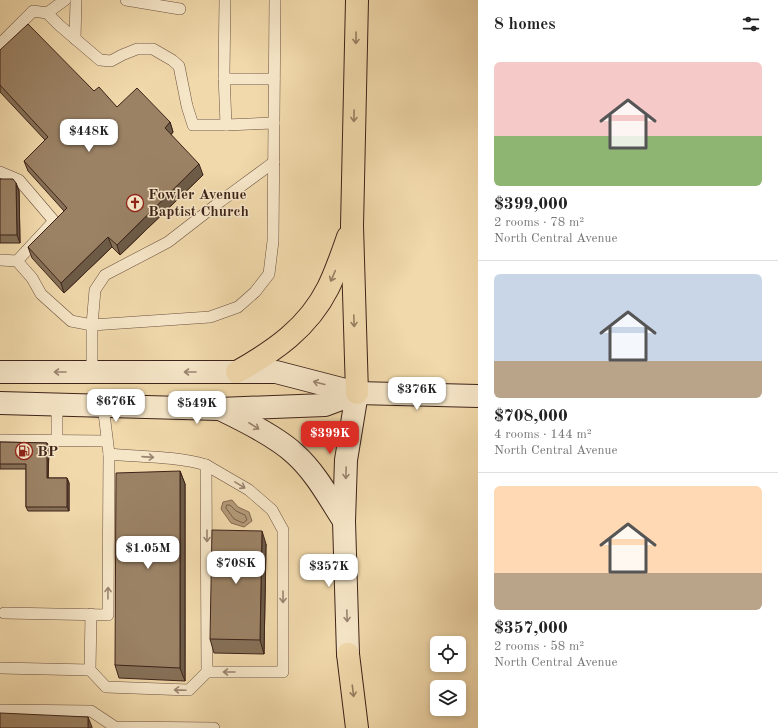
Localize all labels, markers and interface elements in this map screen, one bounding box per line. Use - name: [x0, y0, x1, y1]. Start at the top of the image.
- icon: filters: [740, 13, 762, 35]
- text: 8 homes: [494, 16, 556, 33]
- one-way arrow: [352, 31, 360, 44]
- icon: home: [592, 88, 664, 160]
- one-way arrow: [350, 109, 358, 122]
- pin: $448K: [61, 119, 117, 153]
- text: $448K: [69, 125, 109, 138]
- place label: Fowler Avenue Baptist Church: [148, 188, 249, 220]
- church icon: Fowler Avenue Baptist Church: [125, 193, 145, 213]
- text: $399,000: [494, 196, 568, 213]
- text: 2 rooms · 78 m²: [494, 216, 584, 229]
- text: North Central Avenue: [494, 232, 618, 245]
- one-way arrow: [329, 270, 337, 282]
- icon: home: [592, 300, 664, 372]
- one-way arrow: [351, 314, 358, 327]
- one-way arrow: [54, 368, 67, 376]
- one-way arrow: [184, 368, 197, 376]
- pin: $376K: [389, 377, 445, 411]
- one-way arrow: [313, 379, 326, 386]
- text: $376K: [397, 383, 437, 396]
- pin: $676K: [88, 389, 144, 423]
- pin: $549K: [169, 391, 225, 425]
- text: $676K: [96, 395, 136, 408]
- text: $549K: [177, 397, 217, 410]
- text: $708,000: [494, 408, 568, 425]
- pin: $399K: [302, 421, 358, 455]
- one-way arrow: [248, 423, 260, 431]
- text: $399K: [310, 427, 350, 440]
- text: 4 rooms · 144 m²: [494, 428, 592, 441]
- fuel station icon: BP: [14, 441, 34, 461]
- text: North Central Avenue: [494, 444, 618, 457]
- place label: BP: [37, 445, 58, 460]
- one-way arrow: [141, 454, 154, 461]
- one-way arrow: [342, 466, 349, 479]
- one-way arrow: [234, 481, 246, 489]
- icon: home: [592, 512, 664, 584]
- one-way arrow: [203, 529, 211, 542]
- pin: $1.05M: [115, 536, 181, 570]
- text: $1.05M: [125, 542, 171, 555]
- pin: $708K: [208, 551, 264, 585]
- pin: $357K: [301, 554, 357, 588]
- text: $708K: [216, 557, 256, 570]
- text: $357K: [309, 560, 349, 573]
- one-way arrow: [104, 587, 112, 600]
- one-way arrow: [279, 590, 287, 603]
- one-way arrow: [343, 609, 351, 622]
- text: $357,000: [494, 620, 568, 637]
- map controls: [430, 636, 466, 716]
- button: locate: [430, 636, 466, 672]
- text: 2 rooms · 58 m²: [494, 640, 584, 653]
- text: North Central Avenue: [494, 656, 618, 669]
- one-way arrow: [223, 668, 236, 676]
- button: layers: [430, 680, 466, 716]
- one-way arrow: [349, 684, 357, 697]
- one-way arrow: [174, 686, 187, 694]

